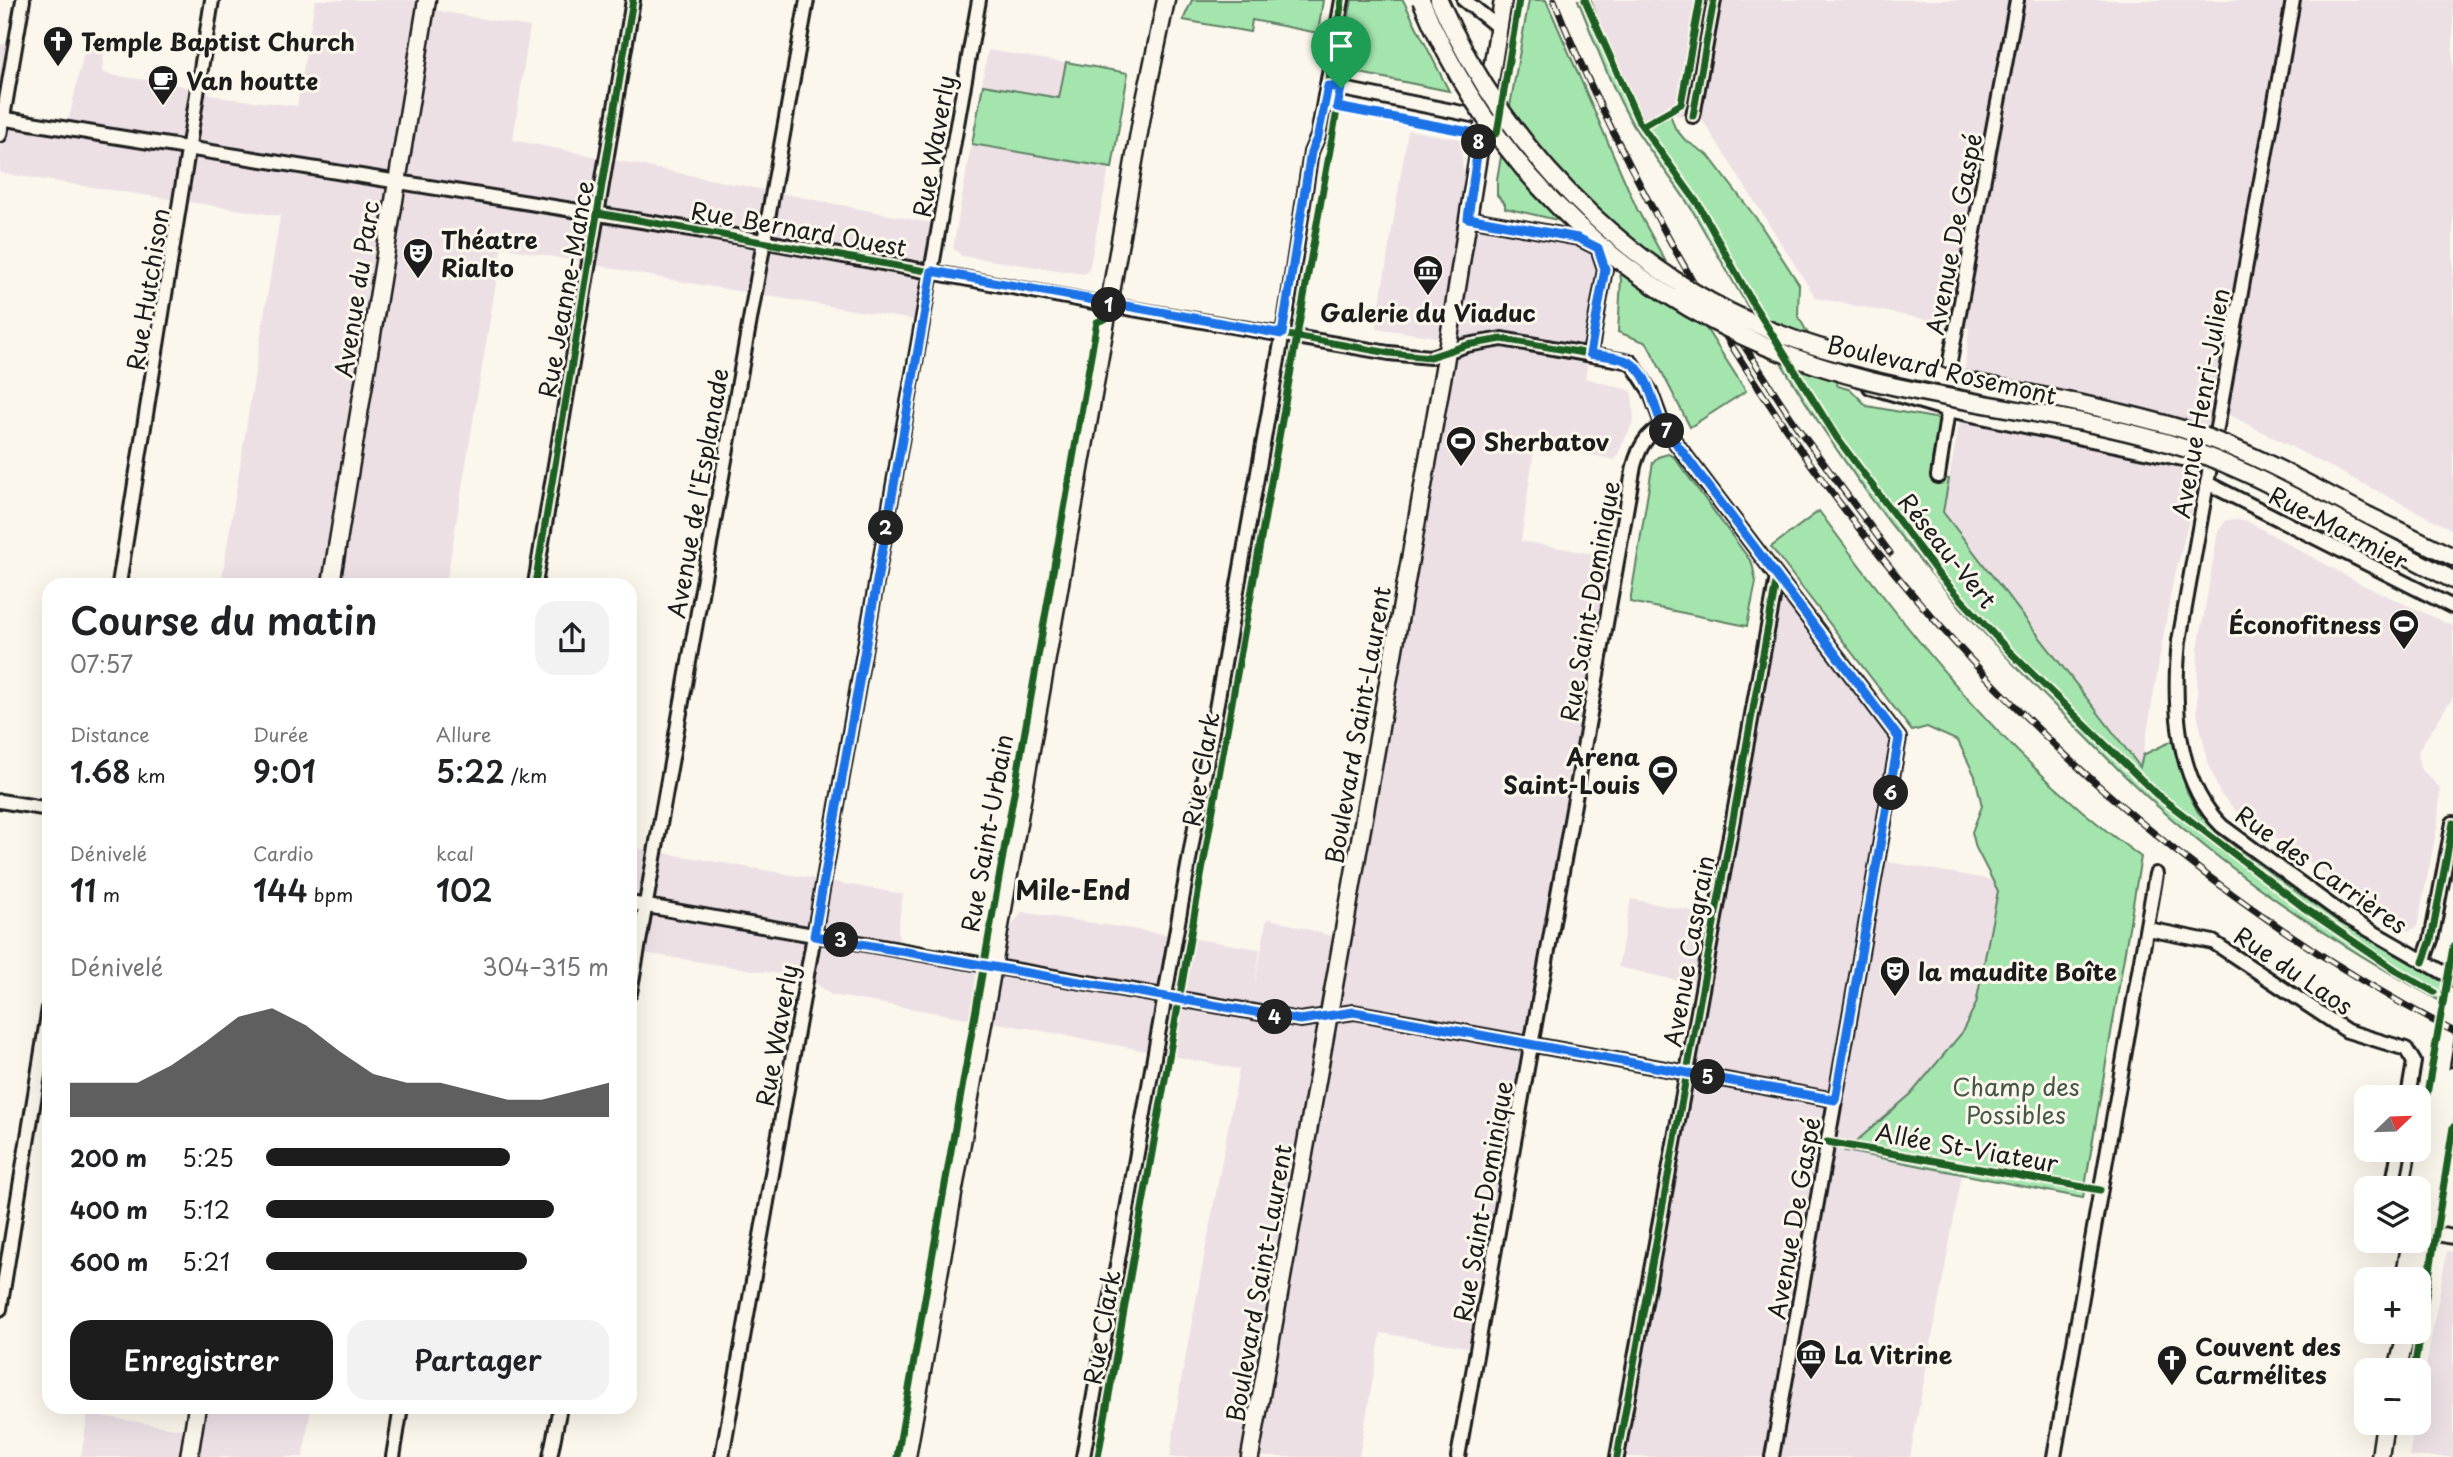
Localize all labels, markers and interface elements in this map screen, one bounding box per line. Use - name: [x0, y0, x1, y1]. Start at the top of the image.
- pin: [1311, 16, 1371, 88]
- place label: Temple Baptist Church: [81, 23, 355, 59]
- church icon: Temple Baptist Church: [41, 24, 75, 68]
- icon: arrive: [1322, 27, 1360, 65]
- place label: Van houtte: [186, 62, 318, 98]
- cafe icon: Van houtte: [146, 63, 180, 107]
- street label: Rue Waverly: [903, 72, 963, 220]
- pin: 8: [1462, 124, 1496, 160]
- text: 8: [1473, 127, 1484, 155]
- street label: Avenue De Gaspé: [1916, 130, 1990, 338]
- street label: Rue Jeanne-Mance: [528, 178, 602, 400]
- street label: Rue Bernard Ouest: [688, 191, 910, 265]
- street label: Avenue du Parc: [324, 198, 388, 380]
- street label: Rue Hutchison: [116, 205, 178, 373]
- place label: Théatre Rialto: [441, 221, 538, 285]
- theatre icon: Théatre Rialto: [401, 236, 435, 280]
- museum icon: Galerie du Viaduc: [1411, 253, 1445, 297]
- street label: Avenue Henri-Julien: [2162, 285, 2238, 521]
- pin: 1: [1092, 288, 1126, 322]
- text: 1: [1104, 290, 1113, 318]
- place label: Galerie du Viaduc: [1320, 294, 1536, 330]
- street label: Boulevard Rosemont: [1824, 325, 2061, 413]
- street label: Avenue de l'Esplanade: [657, 365, 737, 621]
- pin: 7: [1650, 414, 1684, 448]
- text: 7: [1661, 416, 1672, 444]
- place label: Sherbatov: [1484, 423, 1609, 459]
- sports icon: Sherbatov: [1444, 424, 1478, 468]
- street label: Rue Marmier: [2263, 477, 2415, 578]
- street label: Rue Saint-Dominique: [1550, 478, 1628, 724]
- street label: Réseau-Vert: [1890, 484, 2006, 616]
- pin: 2: [868, 510, 903, 546]
- text: 2: [879, 513, 892, 541]
- street label: Boulevard Saint-Laurent: [1315, 583, 1399, 867]
- text: Course du matin: [70, 591, 377, 648]
- button: share: [535, 601, 609, 675]
- place label: Éconofitness: [2228, 606, 2381, 642]
- sports icon: Éconofitness: [2387, 607, 2421, 651]
- text: 07:57: [70, 646, 133, 681]
- street label: Rue Clark: [1172, 709, 1228, 829]
- text: Distance: [70, 720, 150, 748]
- text: Durée: [253, 720, 309, 748]
- text: Allure: [436, 720, 491, 748]
- street label: Rue Saint-Urbain: [951, 731, 1021, 935]
- place label: Arena Saint-Louis: [1503, 738, 1641, 802]
- text: 1.68: [70, 748, 131, 793]
- text: 9:01: [253, 748, 316, 793]
- text: 5:22: [436, 748, 505, 793]
- sports icon: Arena Saint-Louis: [1646, 753, 1680, 797]
- text: km: [131, 761, 166, 789]
- text: /km: [505, 761, 547, 789]
- pin: 6: [1874, 776, 1909, 810]
- text: 6: [1884, 778, 1897, 806]
- street label: Rue des Carrières: [2229, 796, 2415, 942]
- text: Dénivelé: [70, 839, 147, 867]
- text: Cardio: [253, 839, 314, 867]
- text: kcal: [436, 839, 474, 867]
- street label: Avenue Casgrain: [1653, 852, 1723, 1050]
- text: 11: [70, 867, 96, 912]
- text: 144: [253, 867, 308, 912]
- text: 102: [436, 867, 492, 912]
- district label: Mile-End: [1016, 870, 1130, 909]
- text: m: [96, 880, 120, 908]
- text: bpm: [308, 880, 353, 908]
- street label: Rue du Laos: [2227, 917, 2361, 1023]
- pin: 3: [824, 922, 858, 958]
- text: 3: [834, 925, 847, 953]
- text: Dénivelé: [70, 949, 163, 984]
- text: 304–315 m: [482, 949, 609, 984]
- place label: la maudite Boîte: [1918, 953, 2117, 989]
- theatre icon: la maudite Boîte: [1878, 954, 1912, 998]
- street label: Rue Waverly: [746, 961, 806, 1109]
- pin: 4: [1258, 1000, 1292, 1034]
- text: 4: [1268, 1002, 1281, 1030]
- pin: 5: [1690, 1060, 1726, 1094]
- text: 5: [1701, 1062, 1714, 1090]
- park label: Champ des Possibles: [1952, 1068, 2080, 1132]
- street label: Rue Saint-Dominique: [1443, 1078, 1521, 1324]
- north arrow: [2354, 1085, 2431, 1162]
- map controls: [2354, 1085, 2431, 1435]
- street label: Allée St-Viateur: [1873, 1113, 2062, 1181]
- street label: Avenue De Gaspé: [1758, 1114, 1828, 1322]
- text: 200 m: [70, 1140, 147, 1175]
- text: 5:25: [182, 1140, 234, 1175]
- street label: Boulevard Saint-Laurent: [1216, 1141, 1300, 1425]
- button: layers: [2354, 1176, 2431, 1253]
- text: 400 m: [70, 1192, 148, 1227]
- text: 5:12: [182, 1192, 230, 1227]
- text: 600 m: [70, 1244, 148, 1279]
- text: 5:21: [182, 1244, 230, 1279]
- street label: Rue Clark: [1073, 1267, 1129, 1387]
- button: +: [2354, 1267, 2431, 1344]
- button: Enregistrer: [70, 1320, 333, 1400]
- button: Partager: [347, 1320, 609, 1400]
- place label: Couvent des Carmélites: [2195, 1328, 2341, 1392]
- place label: La Vitrine: [1834, 1336, 1953, 1372]
- museum icon: La Vitrine: [1794, 1337, 1828, 1381]
- church icon: Couvent des Carmélites: [2155, 1343, 2189, 1387]
- button: −: [2354, 1358, 2431, 1435]

